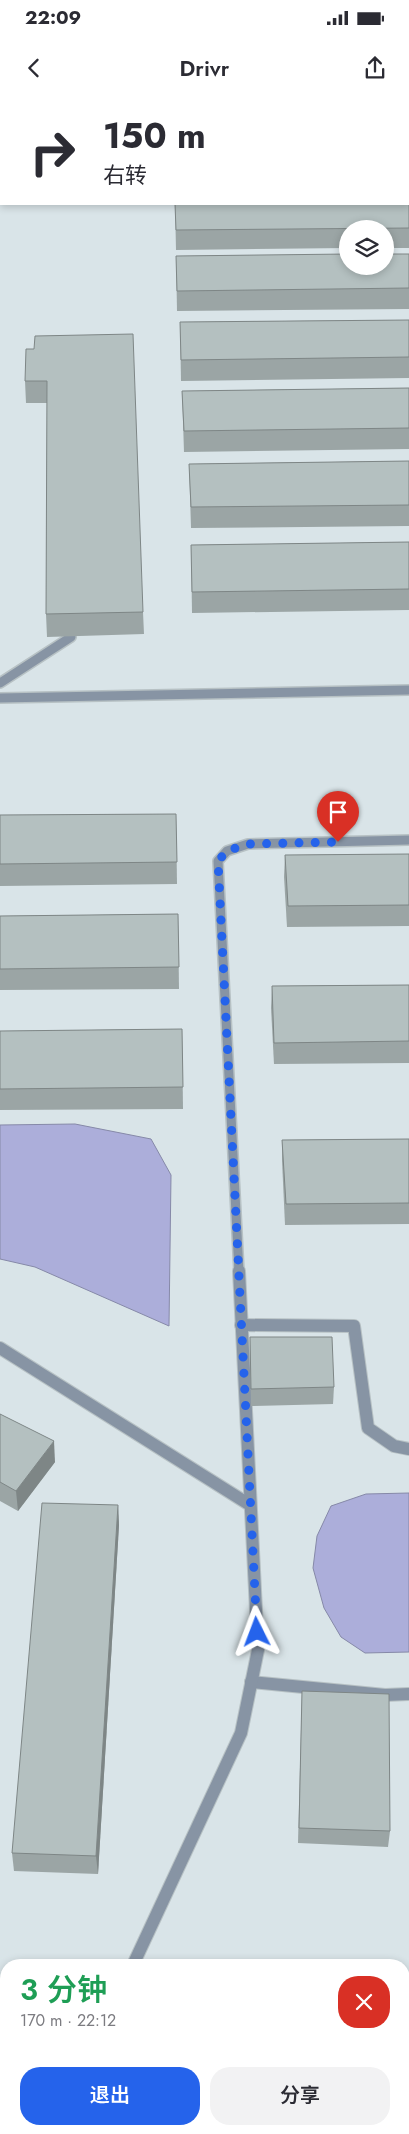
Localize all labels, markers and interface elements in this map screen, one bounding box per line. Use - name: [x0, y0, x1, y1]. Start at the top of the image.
- text: 22:09: [25, 4, 81, 31]
- text: Drivr: [180, 52, 229, 84]
- icon: back: [20, 54, 48, 82]
- icon: share: [361, 54, 389, 82]
- text: 150 m: [103, 111, 206, 161]
- icon: right: [20, 120, 85, 185]
- text: 右转: [103, 159, 147, 191]
- map controls: [339, 220, 394, 275]
- button: layers: [339, 220, 394, 275]
- pin: [317, 791, 359, 842]
- icon: arrive: [324, 798, 352, 826]
- position arrow: [230, 1605, 282, 1657]
- text: 3 分钟: [20, 1968, 107, 2011]
- button: close: [338, 1976, 390, 2028]
- text: 170 m · 22:12: [20, 2009, 116, 2032]
- button: 退出: [20, 2067, 200, 2125]
- button: 分享: [210, 2067, 390, 2125]

